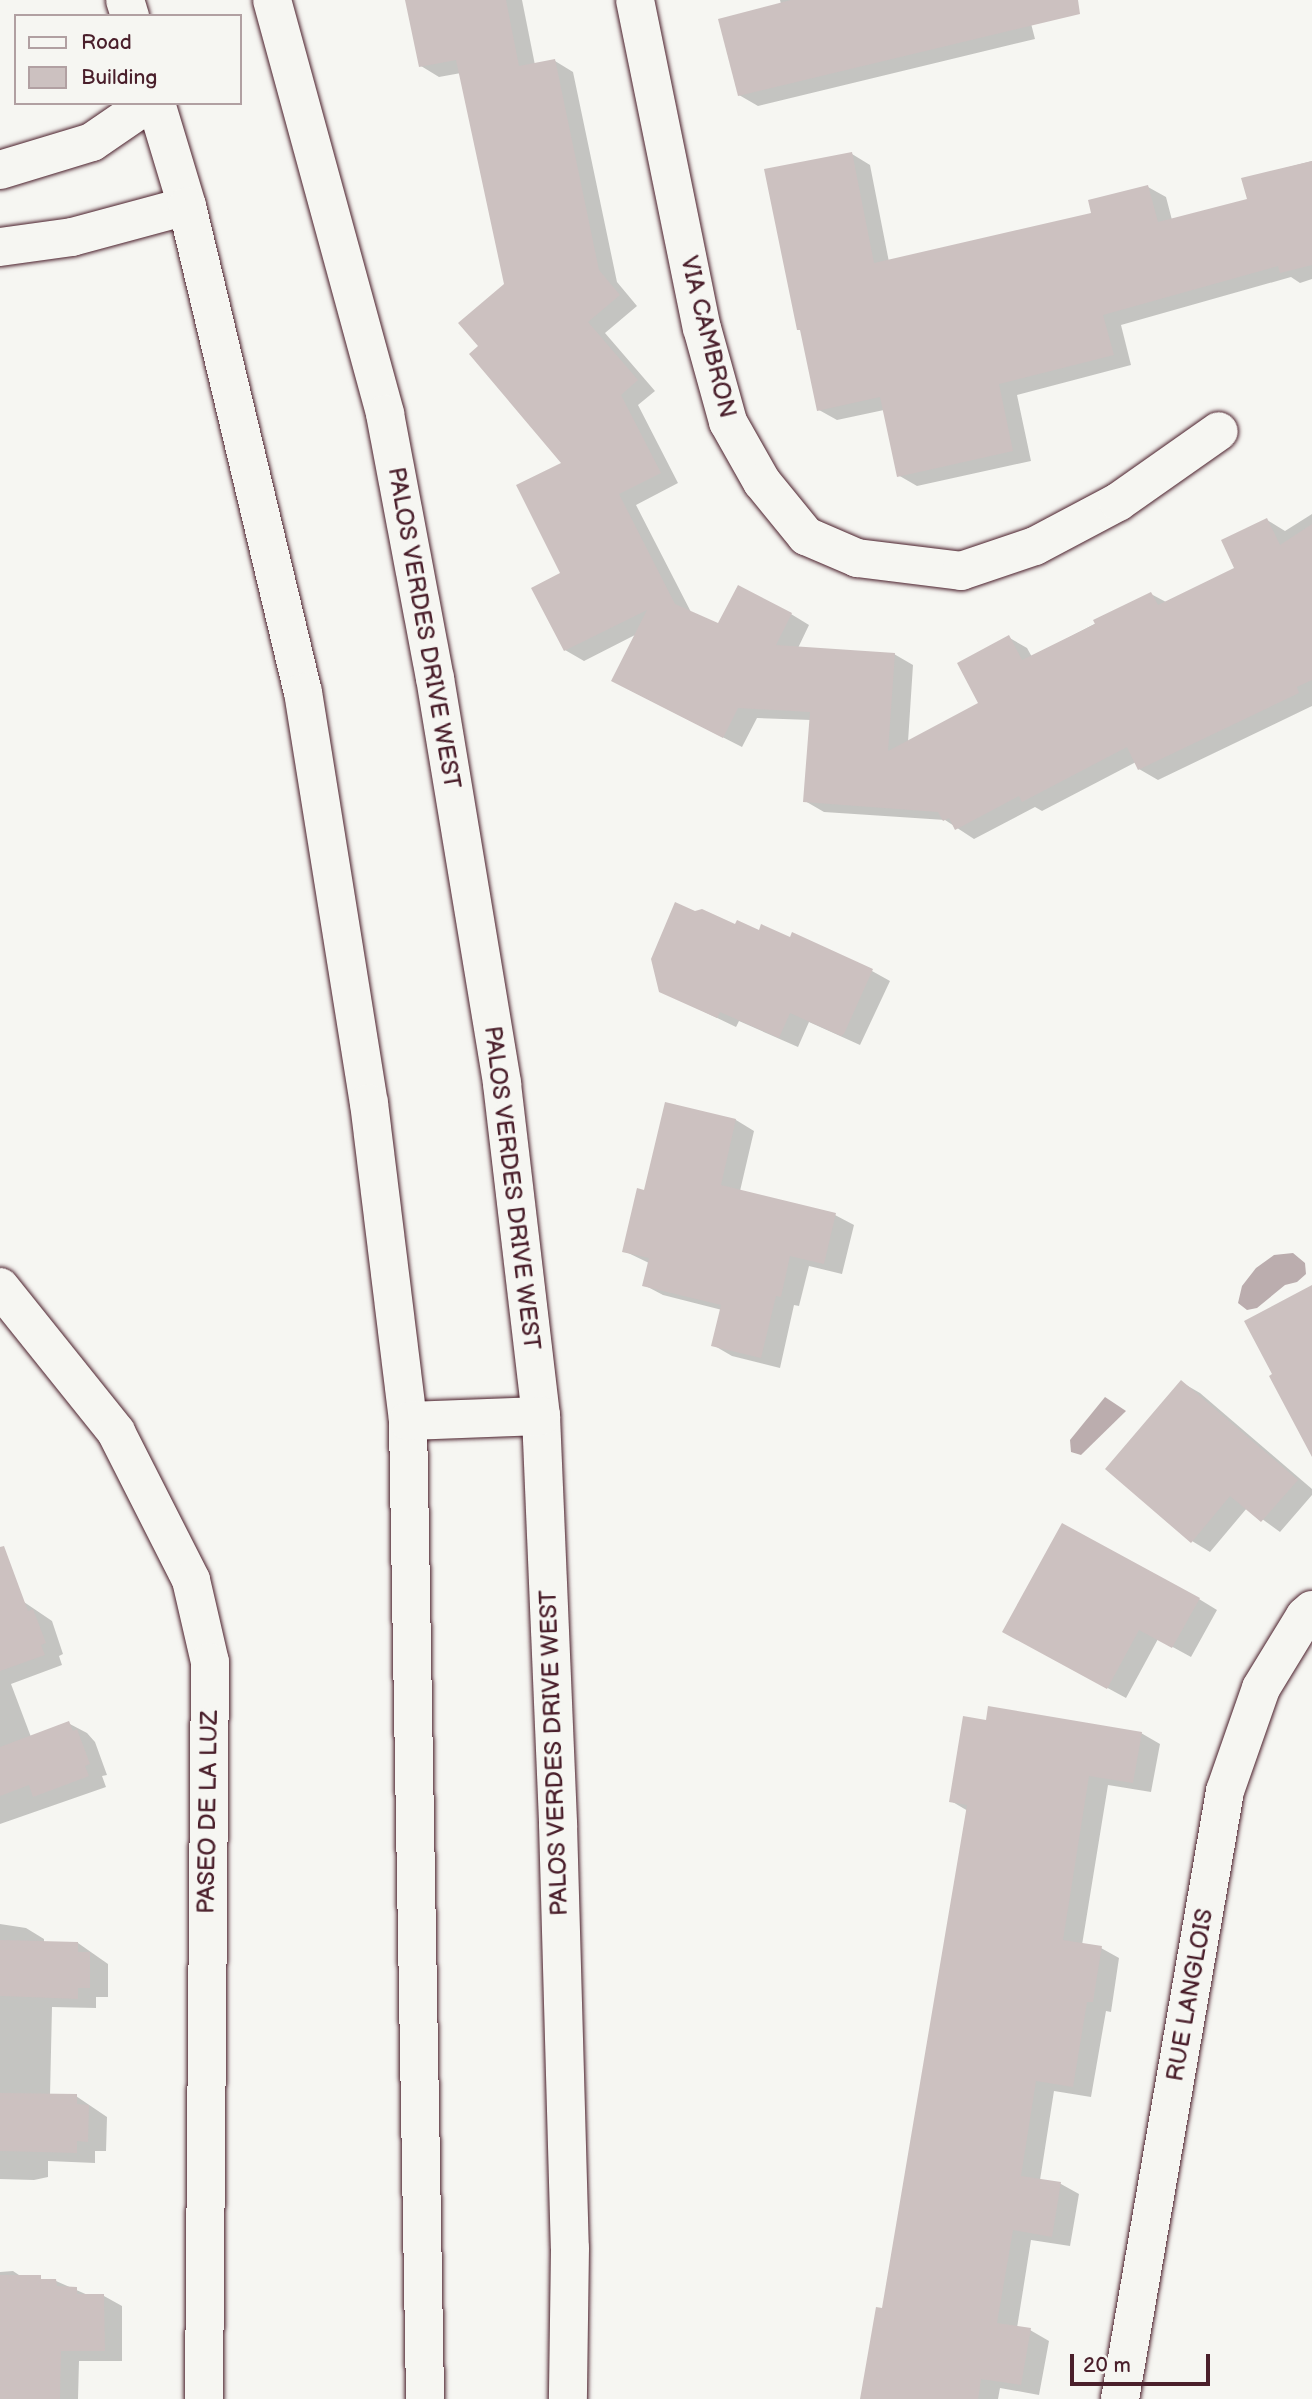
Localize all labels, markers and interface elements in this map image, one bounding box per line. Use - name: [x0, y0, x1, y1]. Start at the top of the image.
- legend: [14, 14, 242, 105]
- text: Road: [81, 30, 132, 55]
- text: Building: [81, 65, 157, 90]
- street label: VIA CAMBRON: [674, 253, 742, 421]
- street label: PALOS VERDES DRIVE WEST: [381, 464, 467, 792]
- street label: PALOS VERDES DRIVE WEST: [478, 1024, 546, 1352]
- street label: PALOS VERDES DRIVE WEST: [534, 1589, 574, 1917]
- street label: PASEO DE LA LUZ: [192, 1710, 224, 1914]
- street label: RUE LANGLOIS: [1161, 1906, 1219, 2084]
- scale bar: [1074, 2340, 1214, 2384]
- text: 20 m: [1083, 2353, 1131, 2378]

